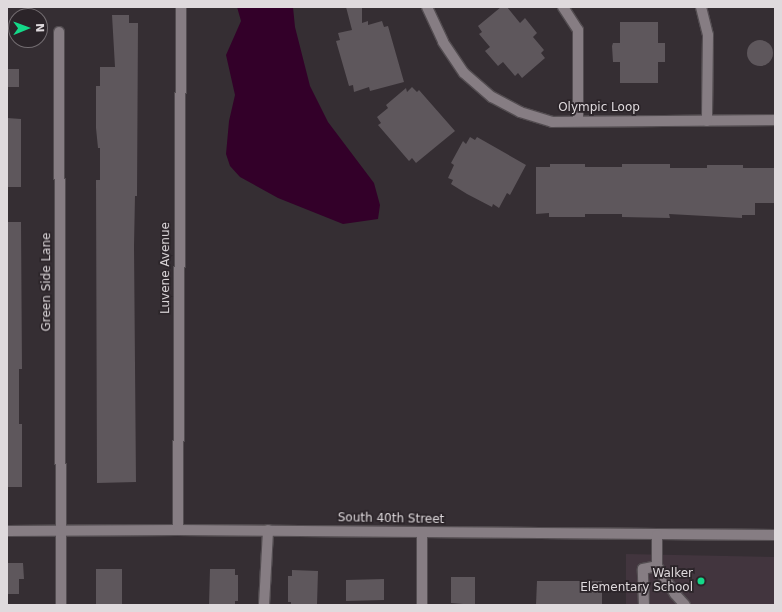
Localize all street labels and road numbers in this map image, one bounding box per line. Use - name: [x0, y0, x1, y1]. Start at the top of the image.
- street label: Olympic Loop: [558, 101, 640, 115]
- street label: Luvene Avenue: [159, 222, 173, 314]
- street label: Green Side Lane: [40, 233, 54, 331]
- street label: South 40th Street: [338, 511, 444, 527]

